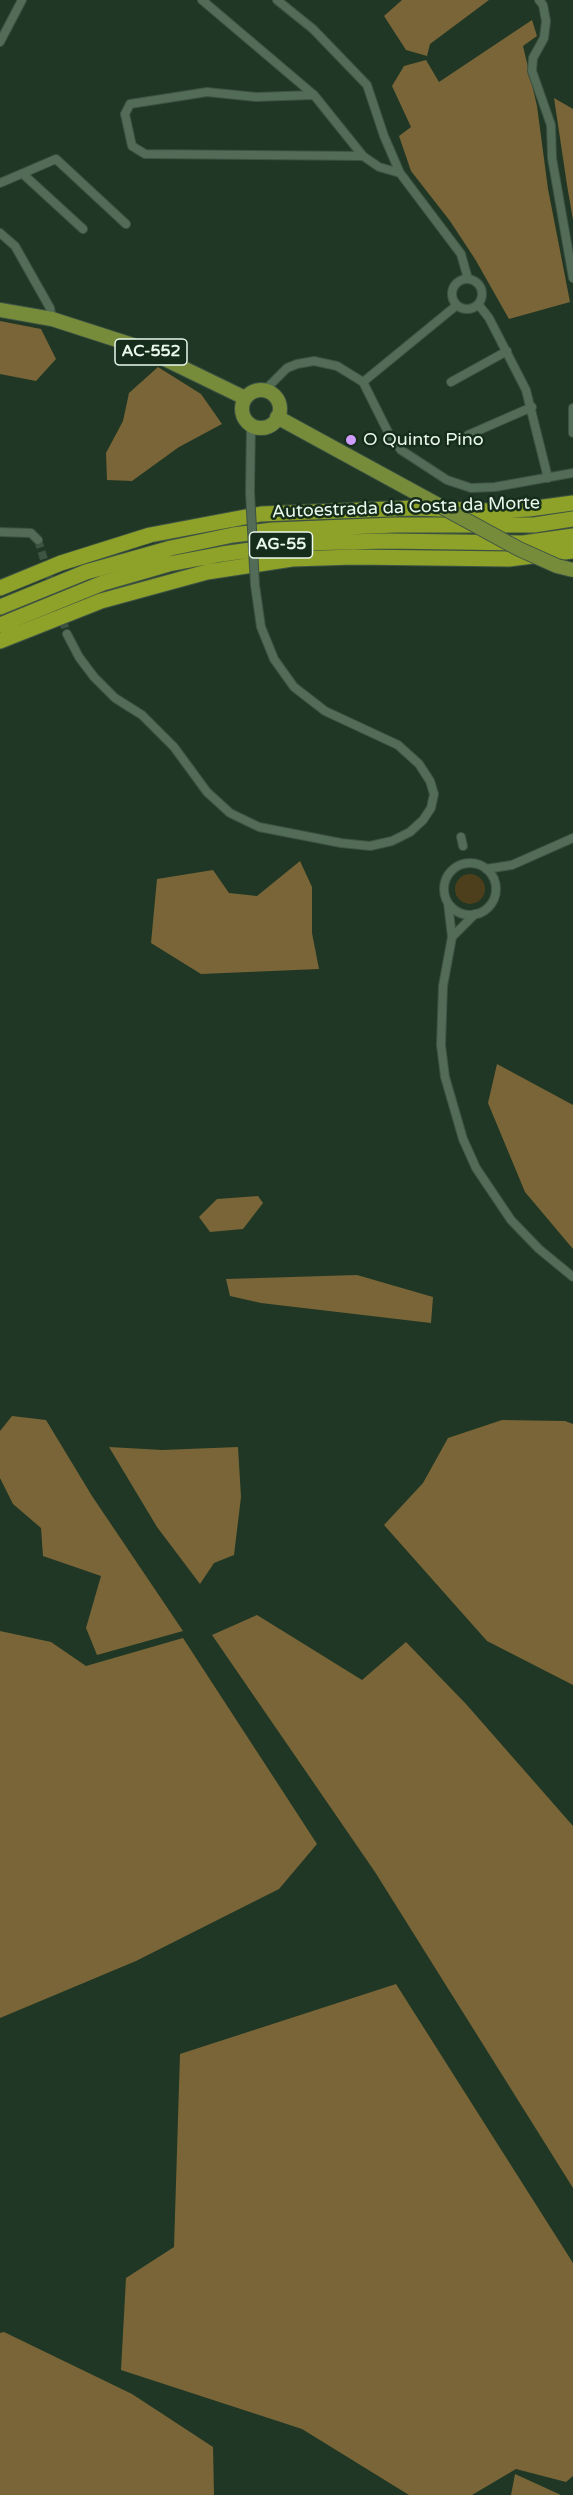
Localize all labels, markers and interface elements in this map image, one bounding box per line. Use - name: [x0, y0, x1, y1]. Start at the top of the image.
- road number: AC-552: [115, 339, 187, 365]
- place label: O Quinto Pino: [363, 429, 484, 451]
- marker: O Quinto Pino: [344, 433, 358, 447]
- street label: Autoestrada da Costa da Morte: [272, 493, 540, 523]
- road number: AG-55: [250, 532, 312, 558]

